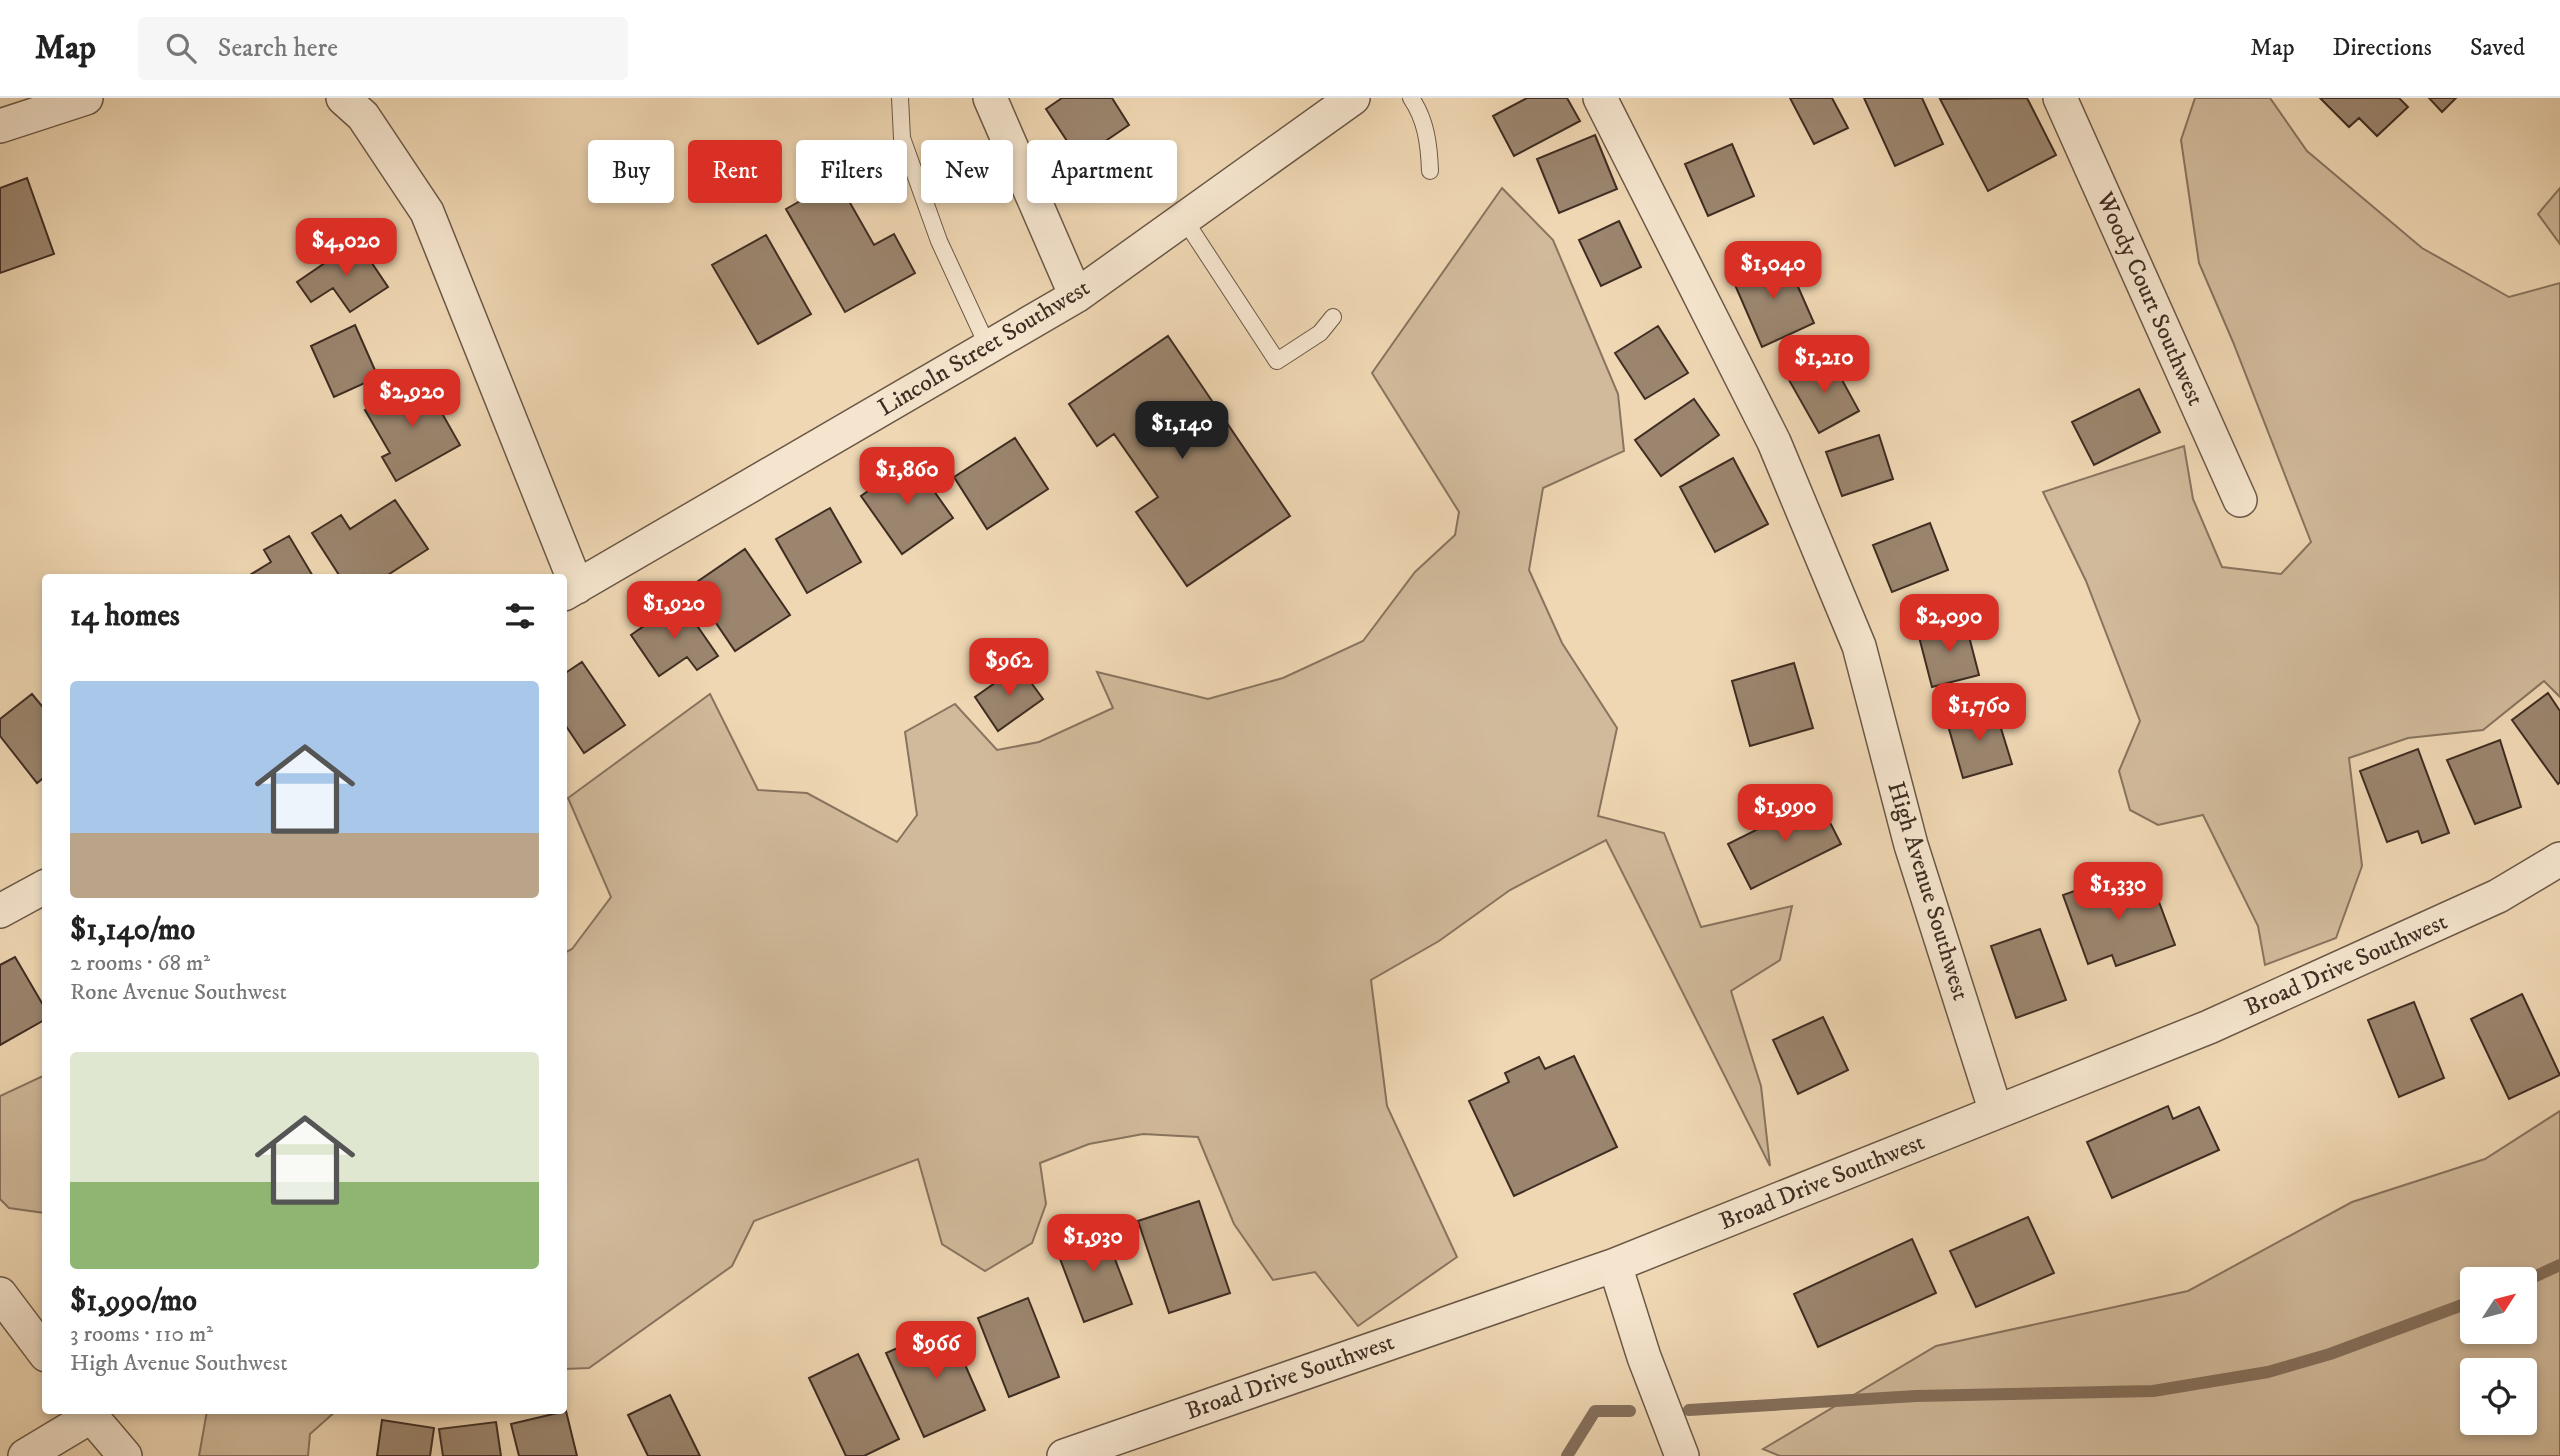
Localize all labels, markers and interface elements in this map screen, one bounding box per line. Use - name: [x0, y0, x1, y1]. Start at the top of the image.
- search box: [138, 17, 628, 80]
- text: Map: [35, 28, 96, 69]
- icon: search: [162, 29, 200, 67]
- text: Search here: [218, 32, 338, 65]
- text: Map: [2250, 33, 2295, 63]
- text: Directions: [2333, 33, 2432, 63]
- text: Saved: [2470, 33, 2525, 63]
- chip: Buy: [588, 140, 674, 203]
- chip: Rent: [688, 140, 782, 203]
- chip: Filters: [796, 140, 907, 203]
- chip: New: [921, 140, 1013, 203]
- chip: Apartment: [1027, 140, 1177, 203]
- street label: Woody Court Southwest: [2089, 187, 2211, 411]
- pin: $4,020: [289, 218, 403, 278]
- text: $4,020: [312, 226, 380, 255]
- pin: $1,040: [1716, 242, 1830, 301]
- text: $1,040: [1740, 249, 1806, 278]
- street label: Lincoln Street Southwest: [873, 273, 1096, 423]
- pin: $1,210: [1767, 336, 1881, 395]
- text: $1,210: [1794, 343, 1854, 372]
- pin: $2,920: [355, 370, 469, 429]
- text: $2,920: [379, 377, 445, 406]
- pin: $1,140: [1125, 402, 1239, 461]
- text: $1,140: [1151, 409, 1213, 438]
- pin: $1,860: [850, 448, 964, 507]
- text: $1,860: [875, 455, 939, 484]
- pin: $1,920: [617, 582, 731, 641]
- text: $1,920: [643, 589, 705, 618]
- pin: $2,090: [1892, 594, 2006, 654]
- icon: filters: [501, 597, 539, 635]
- text: 14 homes: [70, 598, 180, 635]
- text: $2,090: [1916, 602, 1982, 631]
- pin: $962: [968, 638, 1050, 698]
- text: $962: [985, 646, 1033, 675]
- pin: $1,760: [1922, 684, 2036, 743]
- text: $1,760: [1948, 691, 2010, 720]
- icon: home: [242, 726, 368, 852]
- street label: High Avenue Southwest: [1880, 778, 1976, 1004]
- pin: $1,990: [1728, 784, 1842, 844]
- text: $1,990: [1754, 792, 1816, 821]
- pin: $1,330: [2061, 862, 2175, 922]
- text: $1,330: [2090, 870, 2146, 899]
- street label: Broad Drive Southwest: [2240, 907, 2452, 1023]
- text: $1,140/mo: [70, 912, 195, 949]
- text: 2 rooms · 68 m²: [70, 949, 210, 978]
- text: Rone Avenue Southwest: [70, 978, 287, 1007]
- icon: home: [242, 1097, 368, 1223]
- street label: Broad Drive Southwest: [1715, 1127, 1929, 1237]
- pin: $1,930: [1036, 1214, 1150, 1274]
- text: $1,930: [1063, 1222, 1123, 1251]
- north arrow: [2460, 1267, 2538, 1344]
- map controls: [2460, 1267, 2537, 1435]
- text: $1,990/mo: [70, 1283, 197, 1320]
- text: 3 rooms · 110 m²: [70, 1320, 213, 1349]
- pin: $966: [895, 1322, 977, 1381]
- street label: Broad Drive Southwest: [1182, 1327, 1398, 1427]
- text: $966: [912, 1329, 960, 1358]
- text: High Avenue Southwest: [70, 1349, 288, 1378]
- button: locate: [2460, 1358, 2537, 1435]

